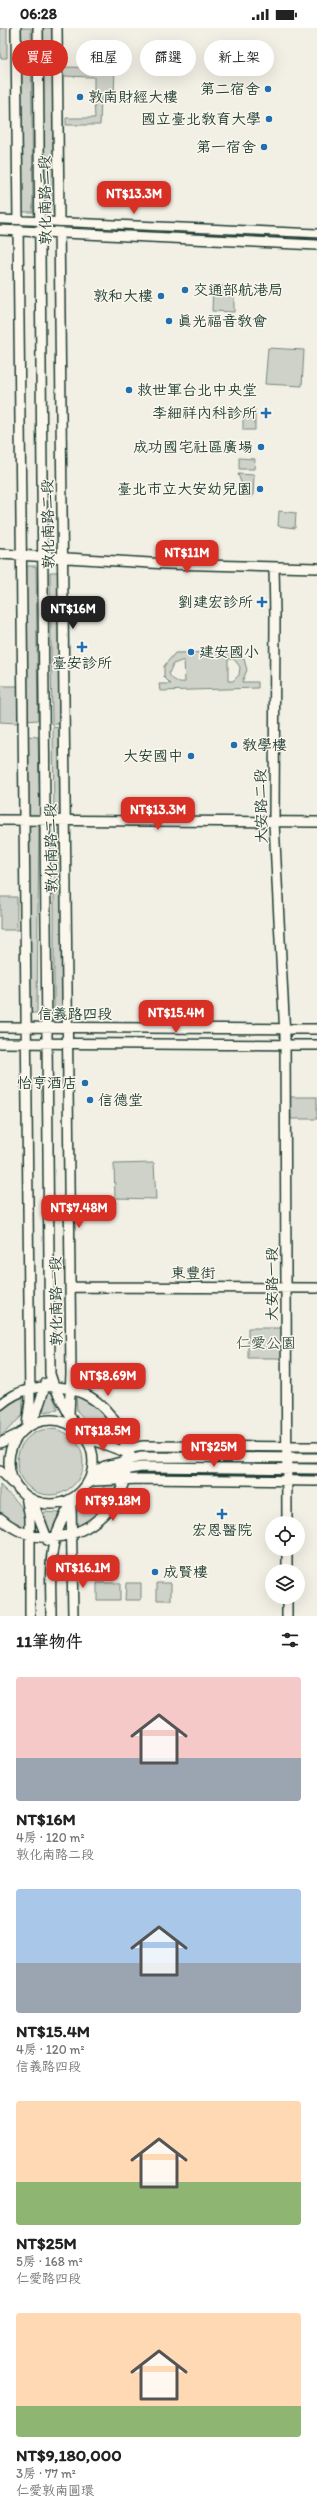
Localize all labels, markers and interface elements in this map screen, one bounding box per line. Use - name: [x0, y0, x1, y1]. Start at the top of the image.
- text: 06:28: [20, 5, 57, 23]
- chip: 買屋: [12, 40, 68, 76]
- chip: 租屋: [76, 40, 132, 76]
- chip: 篩選: [140, 40, 196, 76]
- chip: 新上架: [204, 40, 274, 76]
- place label: 第二宿舍: [200, 80, 260, 98]
- marker: 第二宿舍: [263, 84, 273, 94]
- place label: 敦南財經大樓: [88, 88, 178, 106]
- marker: 敦南財經大樓: [75, 92, 85, 102]
- place label: 國立臺北教育大學: [141, 110, 261, 128]
- marker: 國立臺北教育大學: [264, 114, 274, 124]
- place label: 第一宿舍: [196, 138, 256, 156]
- marker: 第一宿舍: [259, 142, 269, 152]
- street label: 敦化南路二段: [35, 155, 55, 245]
- pin: NT$13.3M: [93, 181, 175, 215]
- text: NT$13.3M: [106, 186, 162, 201]
- place label: 交通部航港局: [193, 281, 283, 299]
- marker: 交通部航港局: [180, 285, 190, 295]
- place label: 敦和大樓: [93, 287, 153, 305]
- marker: 敦和大樓: [156, 291, 166, 301]
- place label: 真光福音教會: [177, 312, 267, 330]
- marker: 真光福音教會: [164, 316, 174, 326]
- place label: 救世軍台北中央堂: [137, 381, 257, 399]
- marker: 救世軍台北中央堂: [124, 385, 134, 395]
- place label: 李細祥內科診所: [152, 404, 257, 422]
- marker: 李細祥內科診所: [260, 407, 272, 419]
- place label: 成功國宅社區廣場: [133, 438, 253, 456]
- marker: 成功國宅社區廣場: [256, 442, 266, 452]
- street label: 敦化南路二段: [38, 479, 58, 569]
- place label: 臺北市立大安幼兒園: [117, 480, 252, 498]
- marker: 臺北市立大安幼兒園: [255, 484, 265, 494]
- pin: NT$11M: [154, 540, 220, 574]
- text: NT$11M: [165, 545, 209, 560]
- place label: 劉建宏診所: [178, 593, 253, 611]
- pin: NT$16M: [40, 596, 106, 630]
- marker: 劉建宏診所: [256, 596, 268, 608]
- text: NT$16M: [50, 601, 96, 616]
- marker: 臺安診所: [76, 641, 88, 653]
- place label: 建安國小: [199, 643, 259, 661]
- marker: 建安國小: [186, 647, 196, 657]
- place label: 臺安診所: [52, 654, 112, 672]
- place label: 教學樓: [242, 736, 287, 754]
- marker: 教學樓: [229, 740, 239, 750]
- place label: 大安國中: [123, 747, 183, 765]
- marker: 大安國中: [186, 751, 196, 761]
- street label: 大安路二段: [251, 768, 271, 844]
- pin: NT$13.3M: [117, 797, 199, 831]
- text: NT$13.3M: [130, 802, 186, 817]
- street label: 敦化南路二段: [41, 803, 61, 893]
- pin: NT$15.4M: [135, 1000, 217, 1034]
- street label: 信義路四段: [37, 1005, 113, 1023]
- text: NT$15.4M: [148, 1005, 204, 1020]
- place label: 怡亨酒店: [17, 1074, 77, 1092]
- marker: 怡亨酒店: [80, 1078, 90, 1088]
- place label: 信德堂: [98, 1091, 143, 1109]
- marker: 信德堂: [85, 1095, 95, 1105]
- pin: NT$7.48M: [38, 1195, 120, 1229]
- text: NT$7.48M: [50, 1200, 108, 1215]
- street label: 大安路一段: [263, 1246, 281, 1322]
- street label: 敦化南路一段: [46, 1256, 66, 1346]
- street label: 東豐街: [170, 1264, 216, 1282]
- park label: 仁愛公園: [236, 1334, 296, 1352]
- pin: NT$8.69M: [67, 1363, 149, 1397]
- text: NT$8.69M: [80, 1368, 136, 1383]
- pin: NT$18.5M: [62, 1418, 144, 1452]
- text: NT$18.5M: [75, 1423, 131, 1438]
- pin: NT$25M: [181, 1434, 247, 1468]
- text: NT$25M: [191, 1439, 237, 1454]
- pin: NT$9.18M: [72, 1488, 154, 1522]
- text: NT$9.18M: [85, 1493, 141, 1508]
- marker: 宏恩醫院: [216, 1508, 228, 1520]
- map controls: [265, 1516, 305, 1604]
- button: locate: [265, 1516, 305, 1556]
- place label: 宏恩醫院: [192, 1521, 252, 1539]
- pin: NT$16.1M: [42, 1555, 124, 1589]
- text: NT$16.1M: [56, 1560, 110, 1575]
- place label: 成賢樓: [163, 1563, 208, 1581]
- button: layers: [265, 1564, 305, 1604]
- marker: 成賢樓: [150, 1567, 160, 1577]
- icon: filters: [279, 1629, 301, 1651]
- text: 11筆物件: [16, 1631, 83, 1651]
- icon: home: [123, 1703, 195, 1775]
- text: NT$16M: [16, 1809, 76, 1829]
- text: 4房 · 120 m²: [16, 1830, 85, 1845]
- text: 敦化南路二段: [16, 1847, 94, 1862]
- icon: home: [123, 1915, 195, 1987]
- text: NT$15.4M: [16, 2021, 90, 2041]
- text: 4房 · 120 m²: [16, 2042, 85, 2057]
- text: 信義路四段: [16, 2059, 81, 2074]
- icon: home: [123, 2127, 195, 2199]
- text: NT$25M: [16, 2233, 77, 2253]
- text: 5房 · 168 m²: [16, 2254, 83, 2269]
- text: 仁愛路四段: [16, 2271, 81, 2286]
- icon: home: [123, 2339, 195, 2411]
- text: NT$9,180,000: [16, 2445, 122, 2465]
- text: 3房 · 77 m²: [16, 2466, 76, 2481]
- text: 仁愛敦南圓環: [16, 2483, 94, 2498]

